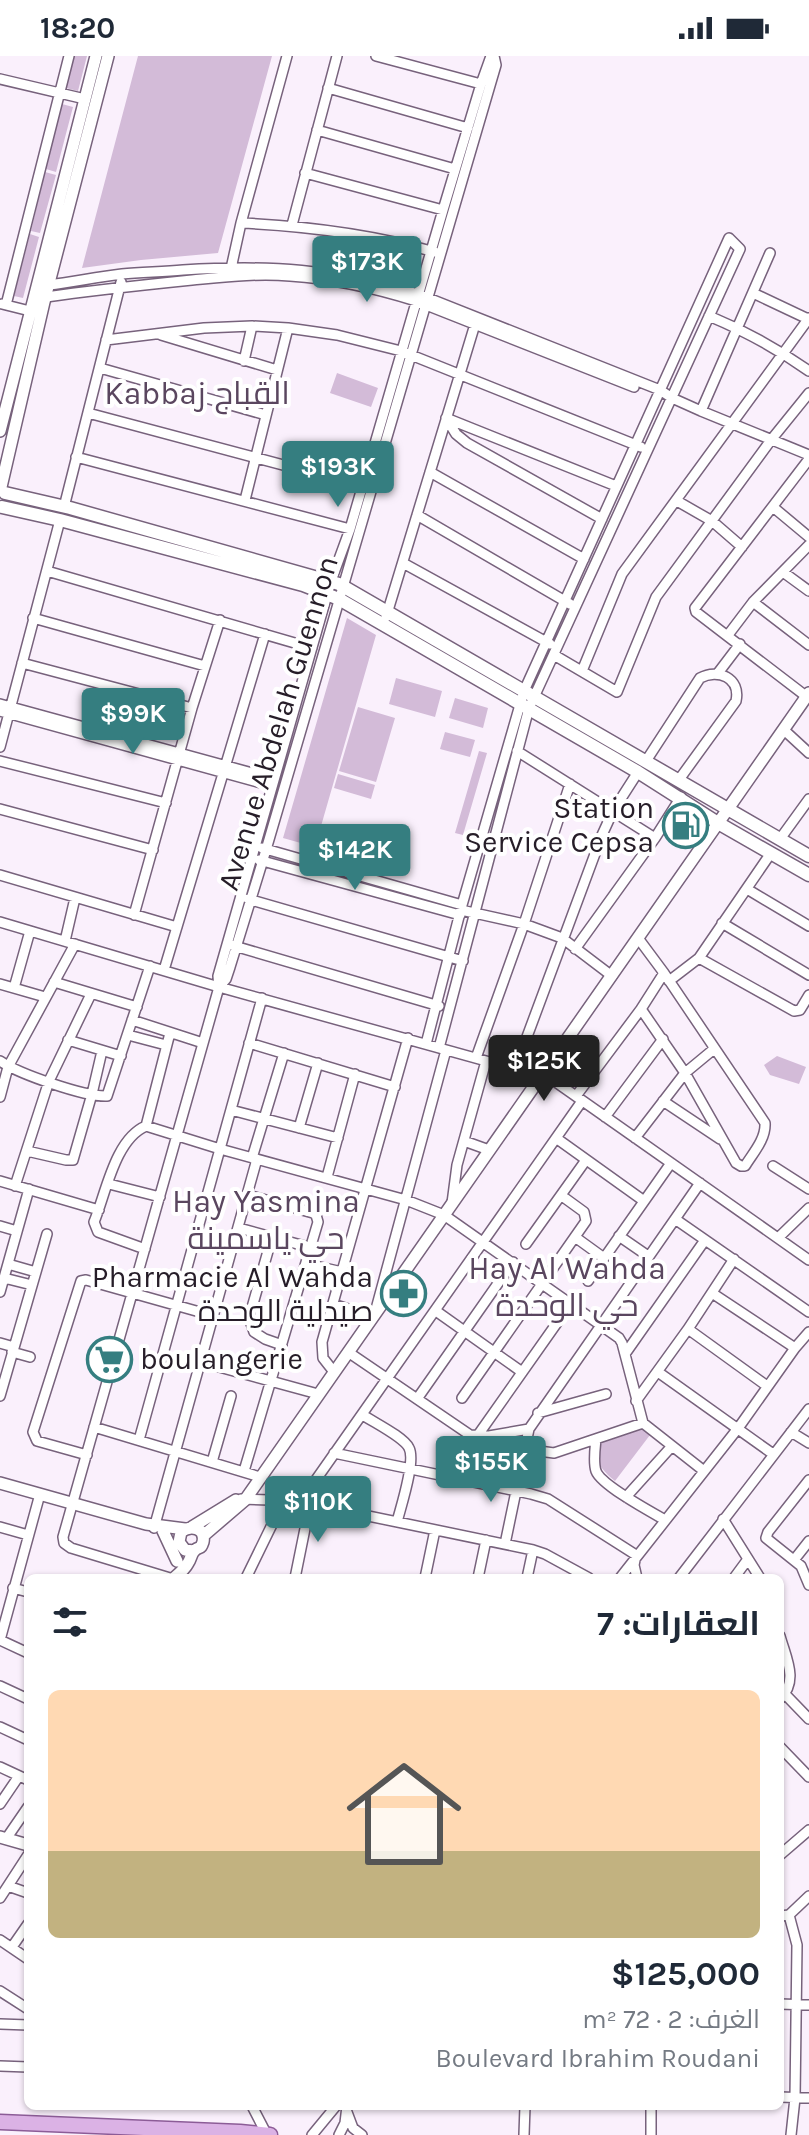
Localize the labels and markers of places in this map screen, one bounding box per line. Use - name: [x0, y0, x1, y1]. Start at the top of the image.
- pin: $173K: [311, 236, 423, 304]
- pin: $193K: [282, 441, 394, 509]
- pin: $99K: [86, 688, 180, 756]
- place label: Station Service Cepsa: [464, 790, 654, 860]
- fuel station icon: Station Service Cepsa: [661, 801, 709, 849]
- pin: $142K: [299, 824, 411, 892]
- pin: $125K: [488, 1035, 600, 1103]
- place label: Pharmacie Al Wahda صيدلية الوحدة: [92, 1259, 373, 1329]
- pharmacy icon: Pharmacie Al Wahda صيدلية الوحدة: [380, 1270, 428, 1318]
- supermarket icon: boulangerie: [85, 1335, 133, 1383]
- place label: boulangerie: [140, 1341, 303, 1377]
- pin: $155K: [435, 1436, 547, 1504]
- pin: $110K: [262, 1476, 374, 1544]

